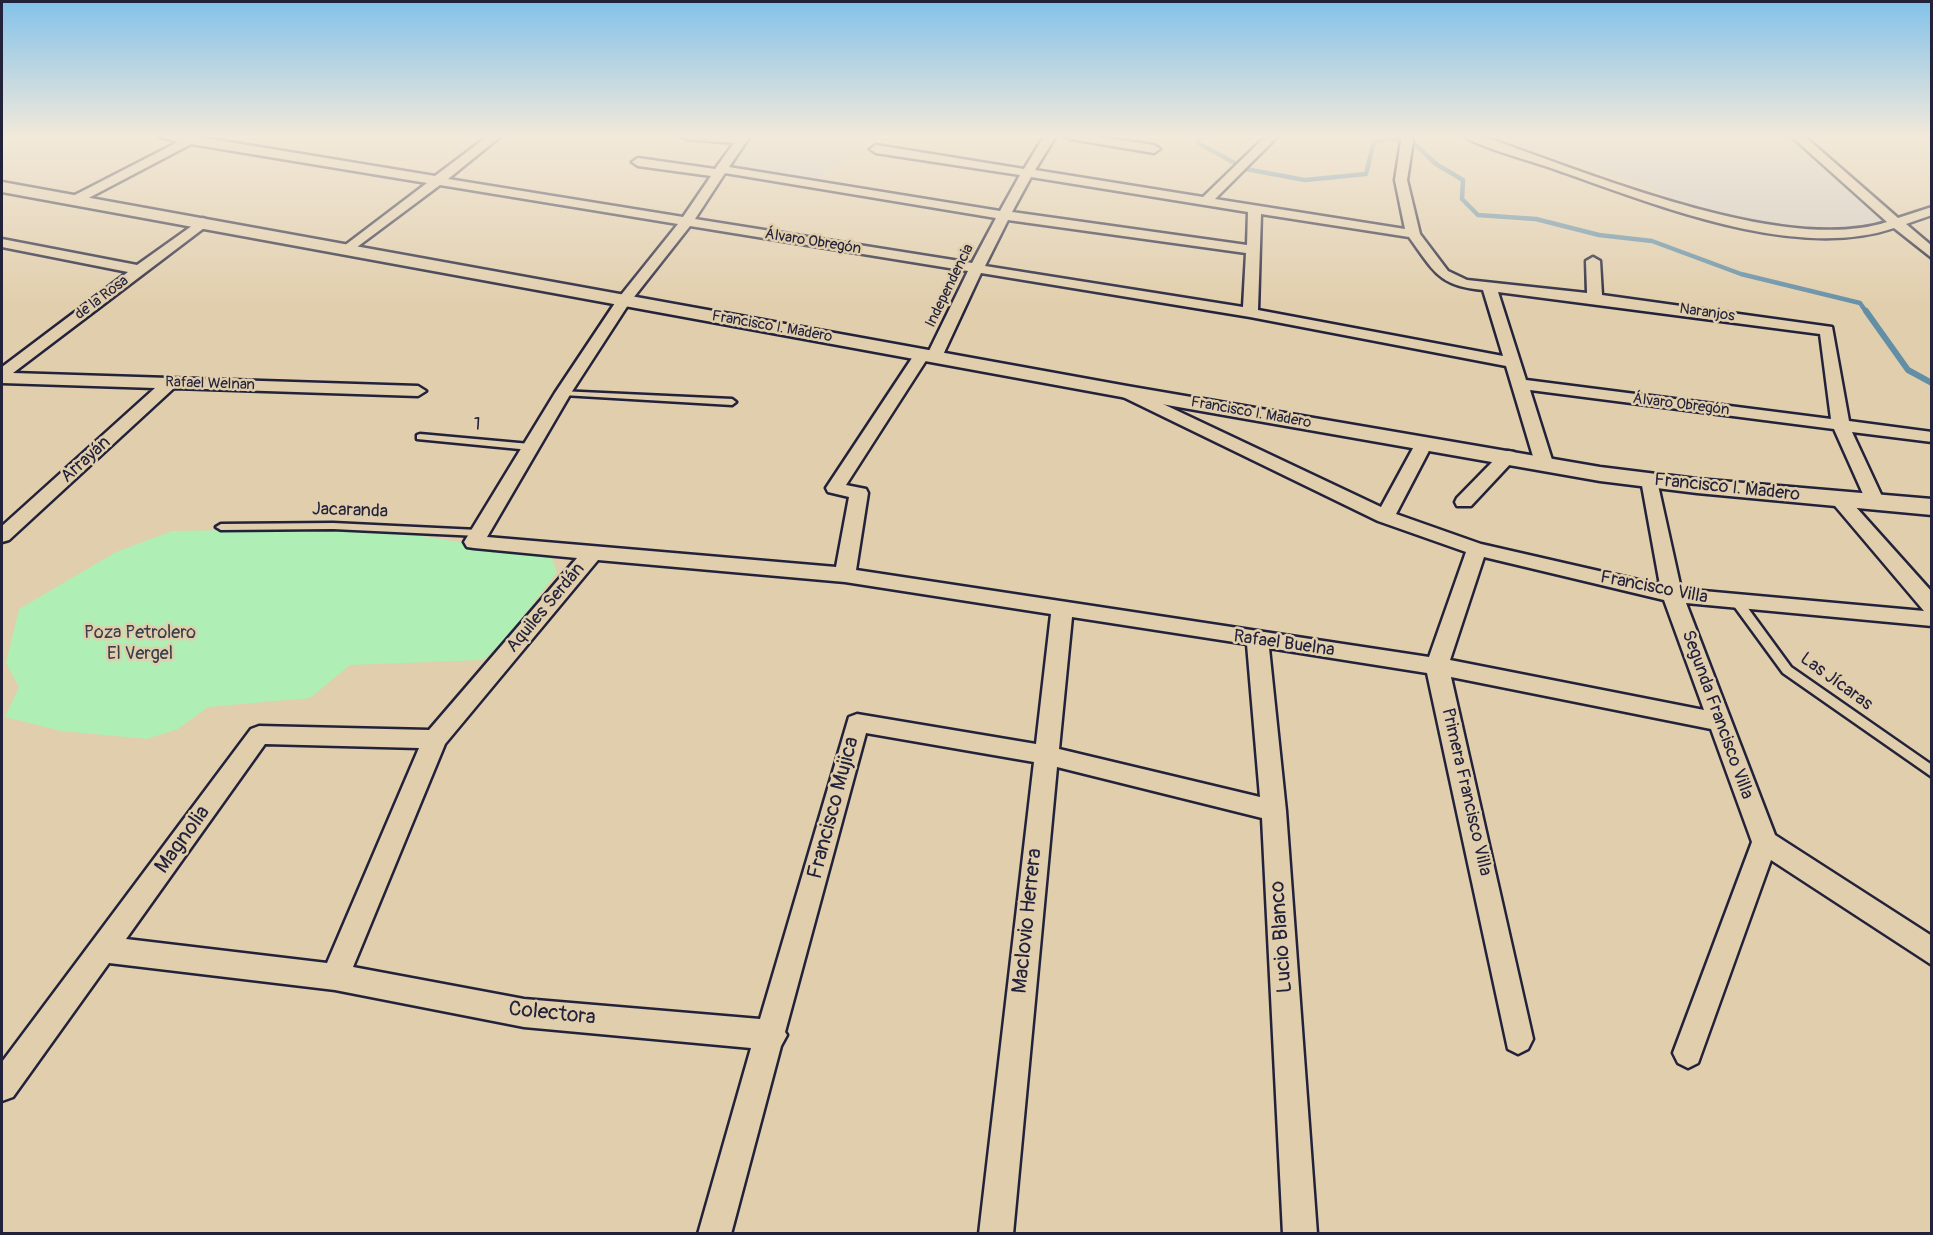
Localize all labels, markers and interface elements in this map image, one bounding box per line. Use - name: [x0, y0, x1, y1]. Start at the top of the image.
- street label: Álvaro Obregón: [764, 225, 862, 259]
- street label: Independencia: [922, 241, 978, 331]
- street label: de la Rosa: [72, 272, 132, 324]
- street label: Naranjos: [1678, 300, 1736, 326]
- street label: Francisco I. Madero: [710, 308, 834, 346]
- street label: Rafael Welnan: [165, 373, 255, 395]
- street label: Álvaro Obregón: [1632, 390, 1730, 420]
- street label: Francisco I. Madero: [1189, 394, 1313, 432]
- street label: 1: [473, 414, 481, 436]
- street label: Arrayán: [57, 432, 115, 488]
- street label: Francisco I. Madero: [1653, 470, 1801, 506]
- street label: Jacaranda: [312, 499, 388, 523]
- street label: Aquiles Serdán: [502, 559, 590, 657]
- street label: Francisco Villa: [1598, 567, 1710, 609]
- park label: Poza Petrolero El Vergel: [84, 622, 196, 664]
- street label: Rafael Buelna: [1232, 626, 1336, 662]
- street label: Segunda Francisco Villa: [1676, 628, 1758, 802]
- street label: Las Jícaras: [1795, 648, 1877, 716]
- street label: Primera Francisco Villa: [1436, 706, 1496, 878]
- street label: Francisco Mujica: [803, 734, 865, 882]
- street label: Magnolia: [150, 801, 216, 879]
- street label: Maclovio Herrera: [1008, 847, 1048, 995]
- street label: Lucio Blanco: [1266, 880, 1298, 994]
- street label: Colectora: [507, 997, 597, 1031]

